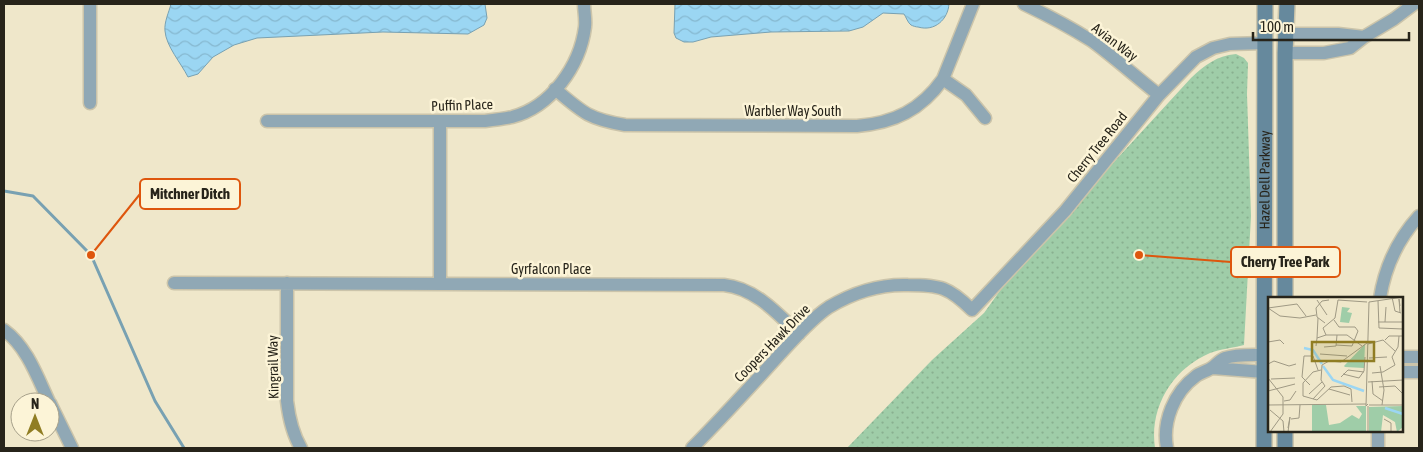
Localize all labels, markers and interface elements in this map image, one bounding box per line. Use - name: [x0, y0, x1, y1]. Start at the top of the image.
- scale bar: [1253, 10, 1409, 42]
- text: 100 m: [1260, 18, 1294, 35]
- street label: Avian Way: [1089, 20, 1141, 64]
- street label: Puffin Place: [431, 96, 493, 114]
- street label: Warbler Way South: [745, 103, 841, 119]
- street label: Cherry Tree Road: [1064, 108, 1130, 186]
- street label: Hazel Dell Parkway: [1256, 130, 1273, 230]
- callout: Mitchner Ditch: [140, 179, 240, 209]
- text: Mitchner Ditch: [150, 185, 230, 202]
- callout: Cherry Tree Park: [1231, 247, 1340, 277]
- text: Cherry Tree Park: [1241, 253, 1330, 270]
- street label: Gyrfalcon Place: [511, 261, 591, 277]
- inset map: [1268, 297, 1403, 432]
- street label: Coopers Hawk Drive: [731, 301, 813, 385]
- street label: Kingrail Way: [264, 335, 282, 399]
- north arrow: [10, 392, 60, 442]
- text: N: [31, 396, 39, 412]

